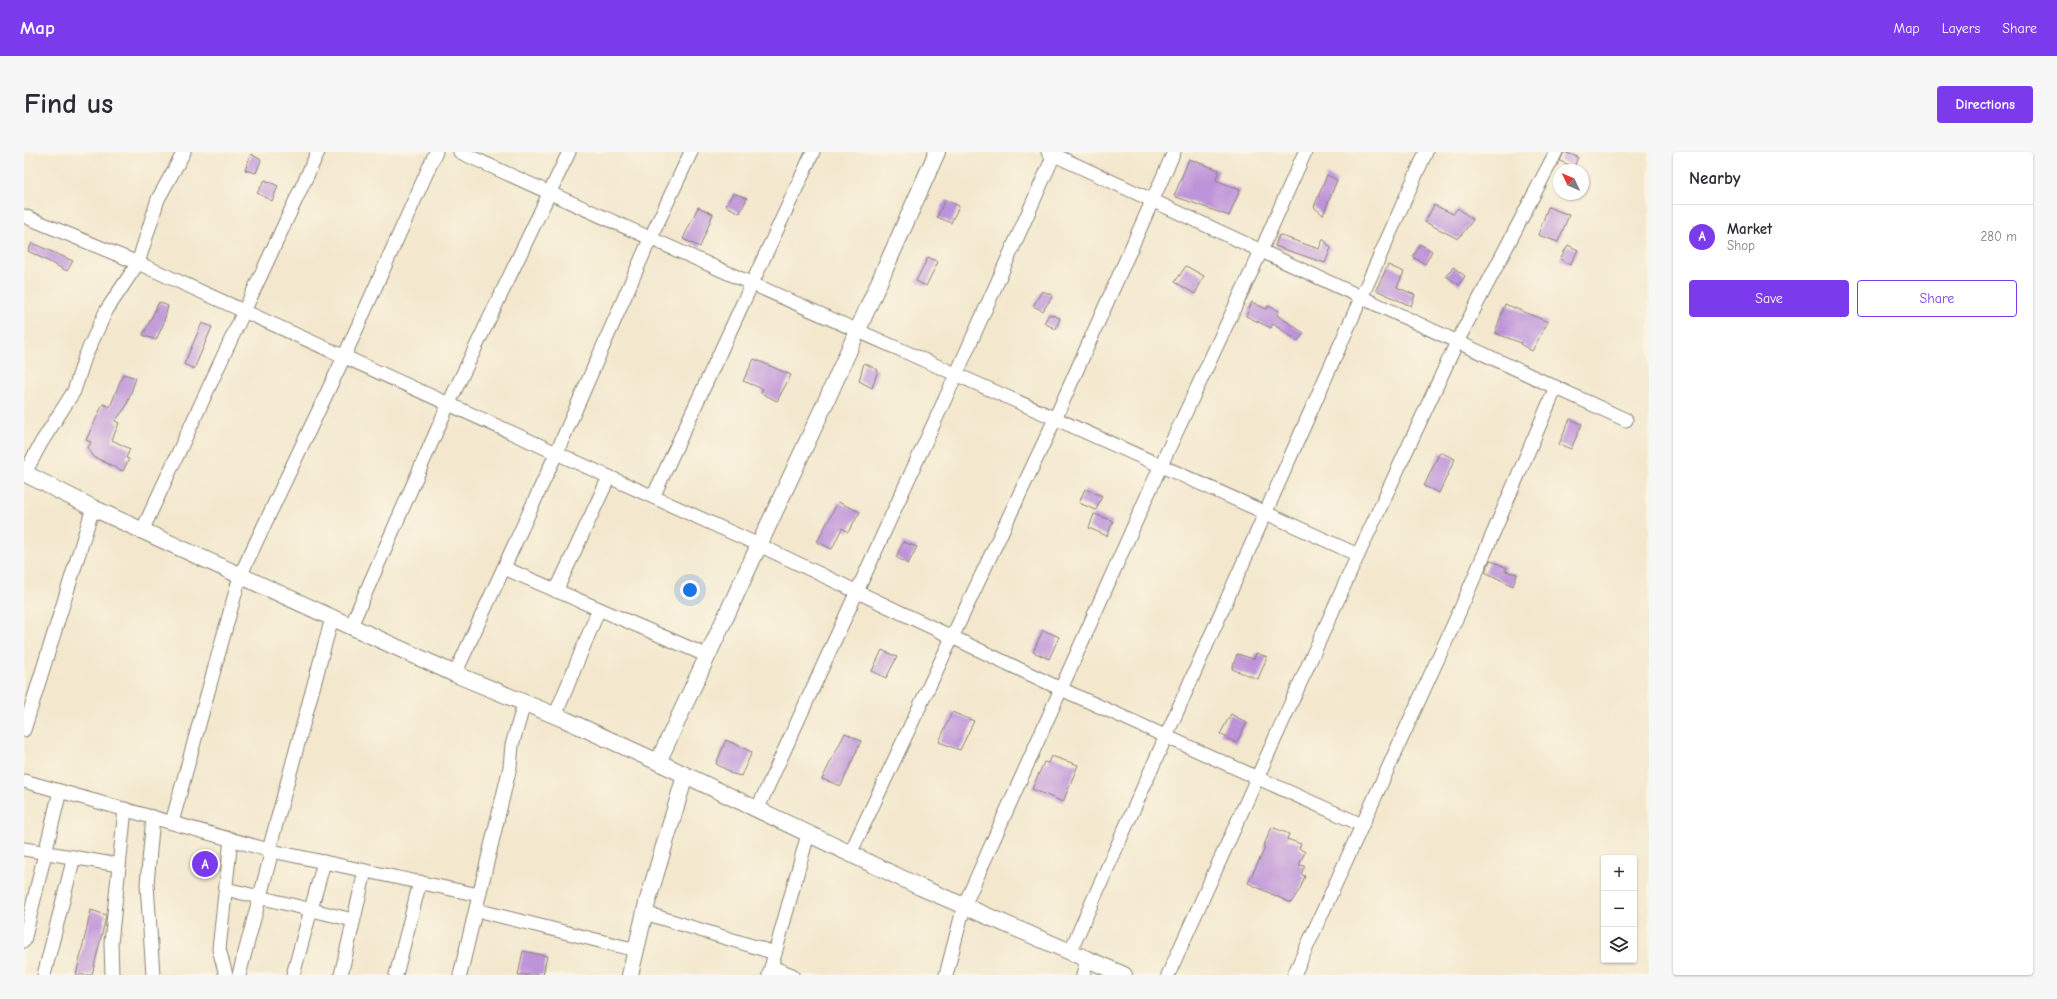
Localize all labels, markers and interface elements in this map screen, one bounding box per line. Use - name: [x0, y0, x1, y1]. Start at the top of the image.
- text: Map: [20, 17, 55, 39]
- text: Map: [1893, 20, 1920, 37]
- text: Layers: [1942, 20, 1980, 37]
- text: Share: [2002, 20, 2037, 37]
- button: Directions: [1937, 86, 2033, 123]
- text: Find us: [24, 88, 113, 120]
- north arrow: [1553, 164, 1589, 200]
- text: Nearby: [1689, 169, 1740, 188]
- text: Market: [1727, 220, 1772, 238]
- text: A: [1698, 229, 1706, 244]
- text: 280 m: [1980, 229, 2017, 244]
- text: Shop: [1727, 238, 1755, 253]
- button: Save: [1689, 280, 1849, 317]
- button: Share: [1857, 280, 2017, 317]
- your location: [680, 580, 700, 600]
- pin: A: [192, 849, 218, 879]
- map controls: [1601, 855, 1637, 963]
- button: +: [1601, 855, 1637, 891]
- button: −: [1601, 891, 1637, 927]
- button: layers: [1601, 927, 1637, 963]

